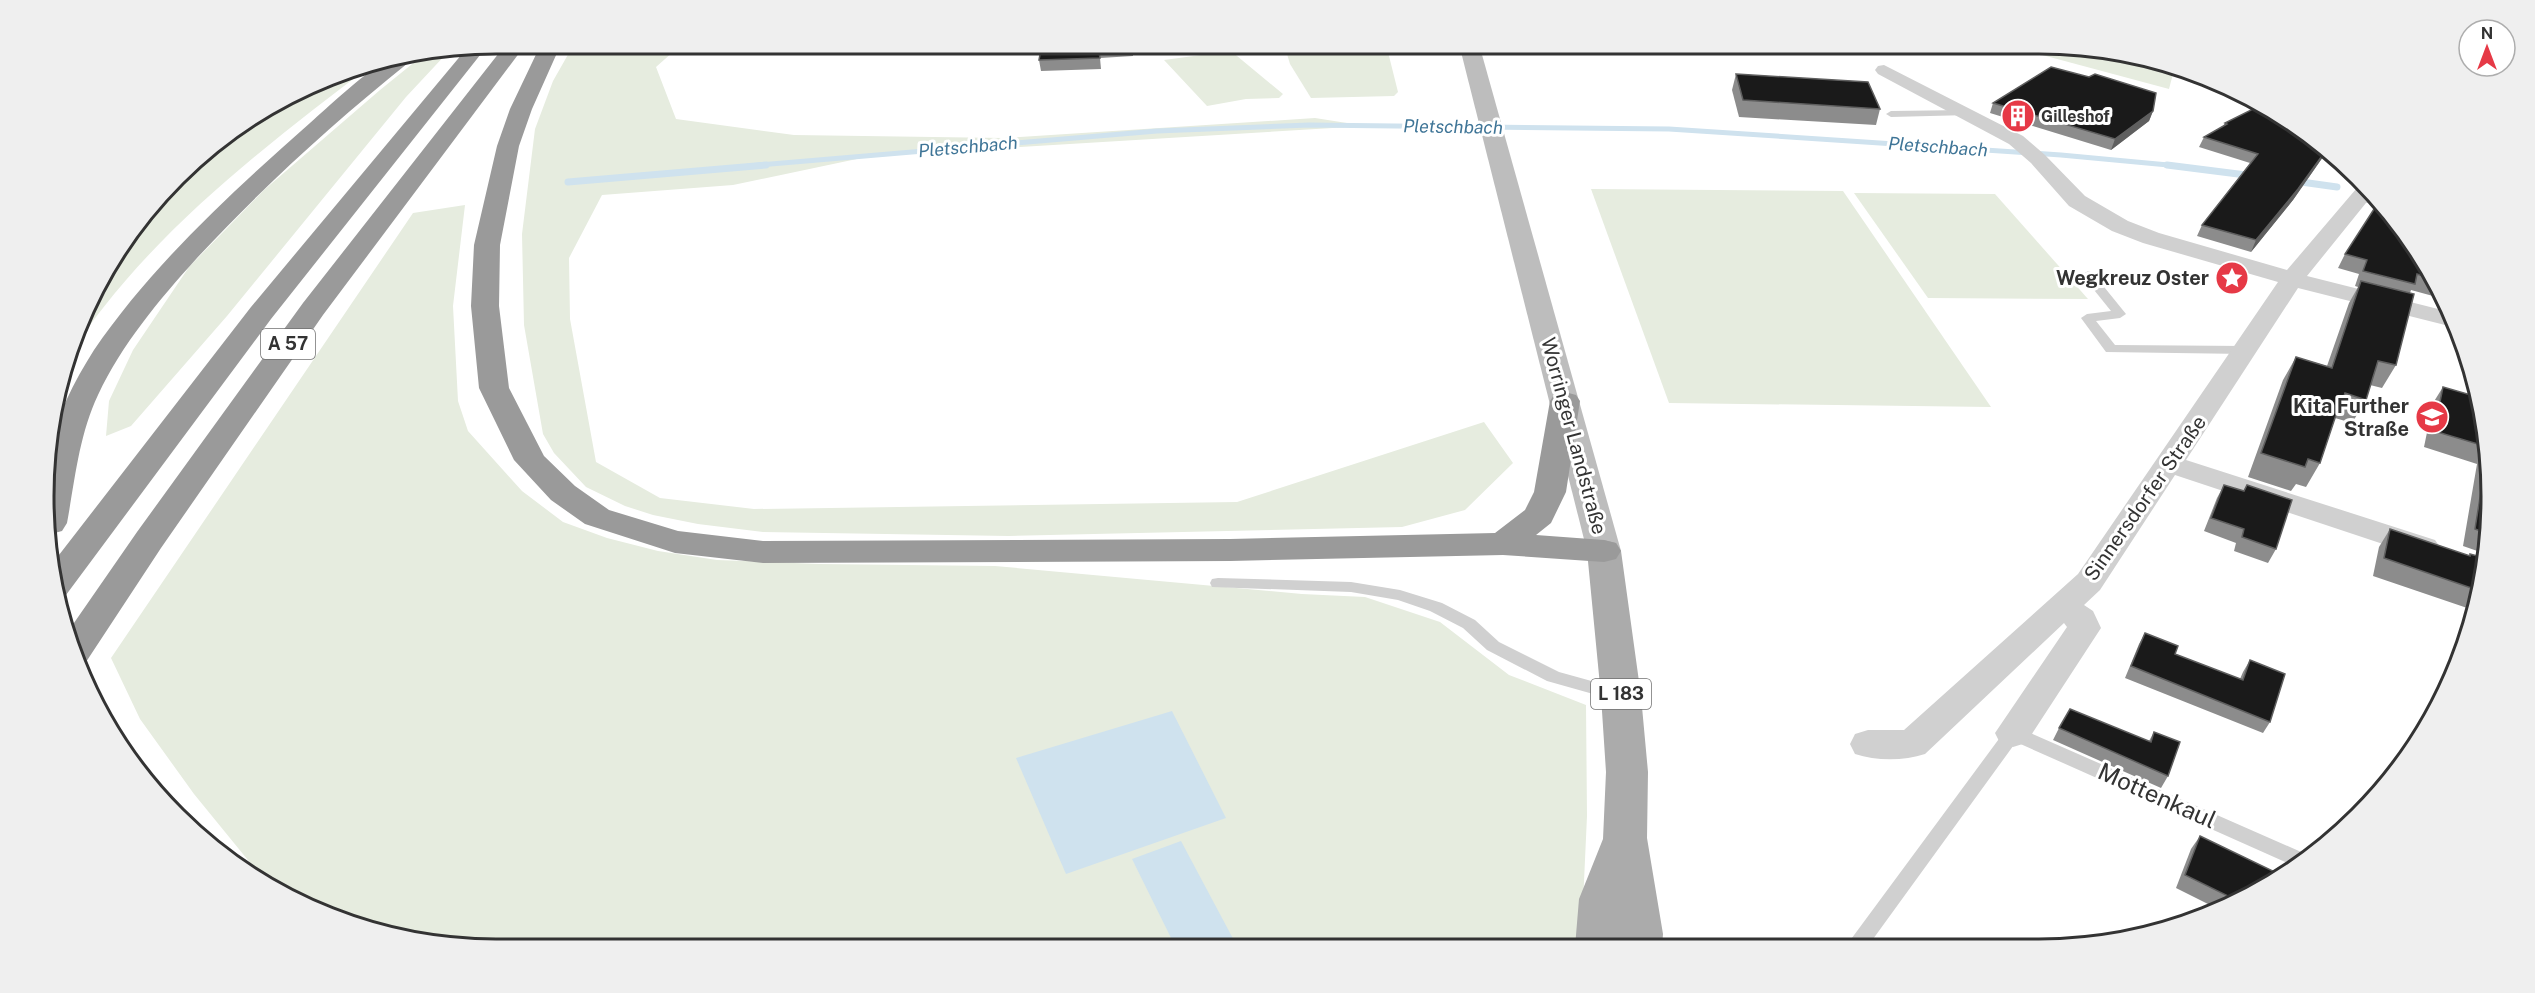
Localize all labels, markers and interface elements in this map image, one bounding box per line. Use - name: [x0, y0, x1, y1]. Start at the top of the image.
- north arrow: [2457, 18, 2517, 78]
- text: N: [2481, 24, 2493, 43]
- building icon: Gilleshof: [2000, 98, 2036, 134]
- place label: Gilleshof: [2041, 107, 2110, 126]
- water label: Pletschbach: [1403, 115, 1503, 138]
- water label: Pletschbach: [917, 132, 1019, 161]
- water label: Pletschbach: [1888, 133, 1989, 160]
- place icon: Wegkreuz Oster: [2214, 260, 2250, 296]
- place label: Wegkreuz Oster: [2056, 266, 2209, 290]
- road number: A 57: [261, 329, 315, 359]
- street label: Worringer Landstraße: [1536, 335, 1612, 537]
- place label: Kita Further Straße: [2293, 394, 2409, 441]
- school or university icon: Kita Further Straße: [2414, 399, 2450, 435]
- street label: Sinnersdorfer Straße: [2079, 411, 2211, 585]
- road number: L 183: [1591, 679, 1651, 709]
- street label: Mottenkaul: [2094, 757, 2221, 834]

